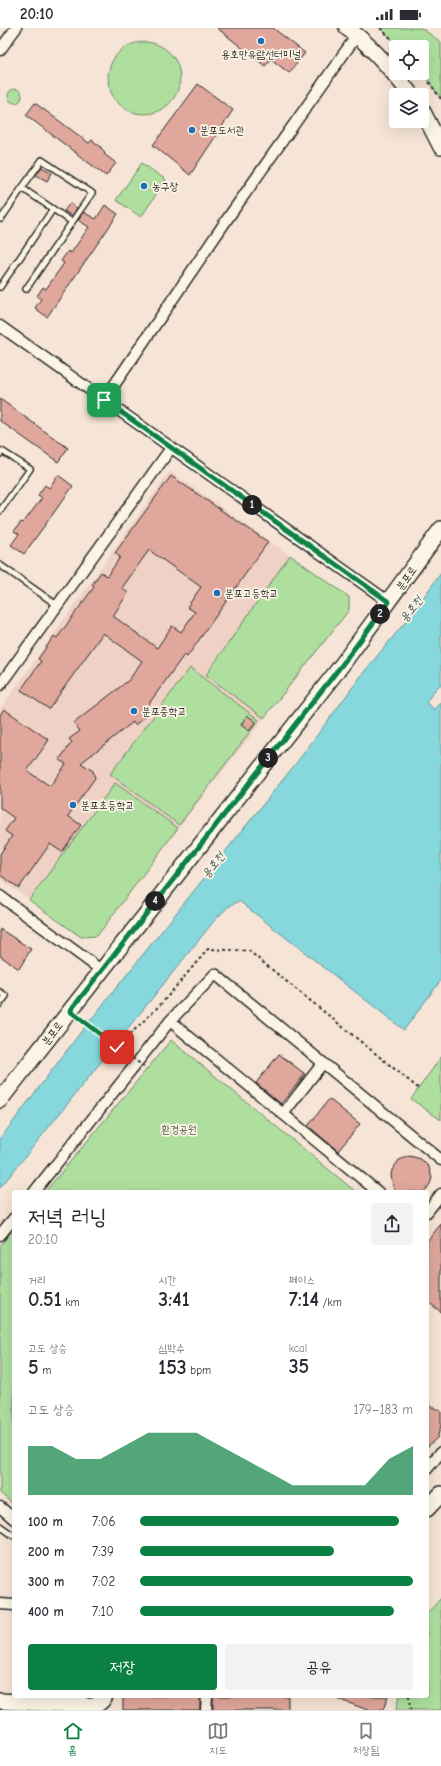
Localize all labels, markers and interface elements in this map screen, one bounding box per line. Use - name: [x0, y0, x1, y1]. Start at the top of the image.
- text: 20:10: [20, 5, 54, 23]
- marker: 용호만유람선터미널: [256, 36, 266, 46]
- map controls: [389, 40, 429, 128]
- button: locate: [389, 40, 429, 80]
- place label: 용호만유람선터미널: [221, 48, 301, 61]
- button: layers: [389, 88, 429, 128]
- place label: 분포도서관: [200, 124, 244, 137]
- marker: 분포도서관: [187, 125, 197, 135]
- place label: 농구장: [152, 180, 179, 193]
- marker: 농구장: [139, 181, 149, 191]
- pin: [87, 383, 121, 417]
- icon: arrive: [93, 389, 115, 411]
- pin: 1: [242, 495, 262, 515]
- text: 1: [250, 498, 254, 511]
- street label: 분포로: [393, 564, 420, 593]
- place label: 분포고등학교: [225, 587, 278, 600]
- marker: 분포고등학교: [212, 588, 222, 598]
- water label: 용호천: [397, 592, 426, 625]
- pin: 2: [370, 604, 390, 624]
- text: 2: [377, 607, 383, 620]
- place label: 분포중학교: [142, 705, 186, 718]
- marker: 분포중학교: [129, 706, 139, 716]
- pin: 3: [258, 748, 278, 768]
- text: 3: [265, 751, 271, 764]
- place label: 분포초등학교: [81, 799, 134, 812]
- marker: 분포초등학교: [68, 800, 78, 810]
- water label: 용호천: [199, 848, 228, 881]
- pin: 4: [145, 891, 165, 911]
- text: 4: [152, 894, 158, 907]
- street label: 분포로: [39, 1019, 66, 1048]
- pin: [100, 1030, 134, 1064]
- icon: check: [106, 1036, 128, 1058]
- park label: 환경공원: [161, 1123, 197, 1136]
- button: share: [371, 1203, 413, 1245]
- text: 저녁 러닝: [28, 1204, 107, 1230]
- text: 20:10: [28, 1232, 58, 1247]
- text: 거리: [28, 1274, 46, 1287]
- text: 시간: [158, 1274, 176, 1287]
- text: 페이스: [289, 1274, 315, 1287]
- text: 0.51: [28, 1288, 62, 1311]
- text: 3:41: [158, 1288, 190, 1311]
- text: 7:14: [289, 1288, 319, 1311]
- text: km: [62, 1296, 80, 1309]
- text: /km: [319, 1296, 342, 1309]
- text: 고도 상승: [28, 1342, 67, 1355]
- text: 심박수: [158, 1342, 185, 1355]
- text: kcal: [289, 1342, 307, 1355]
- text: 35: [289, 1355, 309, 1378]
- text: 5: [28, 1356, 39, 1379]
- text: 153: [158, 1356, 187, 1379]
- text: m: [39, 1364, 51, 1377]
- text: bpm: [187, 1364, 211, 1377]
- text: 고도 상승: [28, 1402, 74, 1417]
- text: 179–183 m: [354, 1402, 413, 1417]
- text: 100 m: [28, 1514, 63, 1529]
- text: 7:06: [92, 1514, 115, 1529]
- text: 200 m: [28, 1544, 64, 1559]
- text: 7:39: [92, 1544, 114, 1559]
- text: 300 m: [28, 1574, 64, 1589]
- text: 7:02: [92, 1574, 115, 1589]
- text: 400 m: [28, 1604, 64, 1619]
- text: 7:10: [92, 1604, 114, 1619]
- button: 저장: [28, 1644, 217, 1690]
- button: 공유: [225, 1644, 413, 1690]
- tab: 홈: [62, 1720, 84, 1758]
- tab: 지도: [207, 1720, 229, 1758]
- tab: 저장됨: [353, 1720, 379, 1758]

